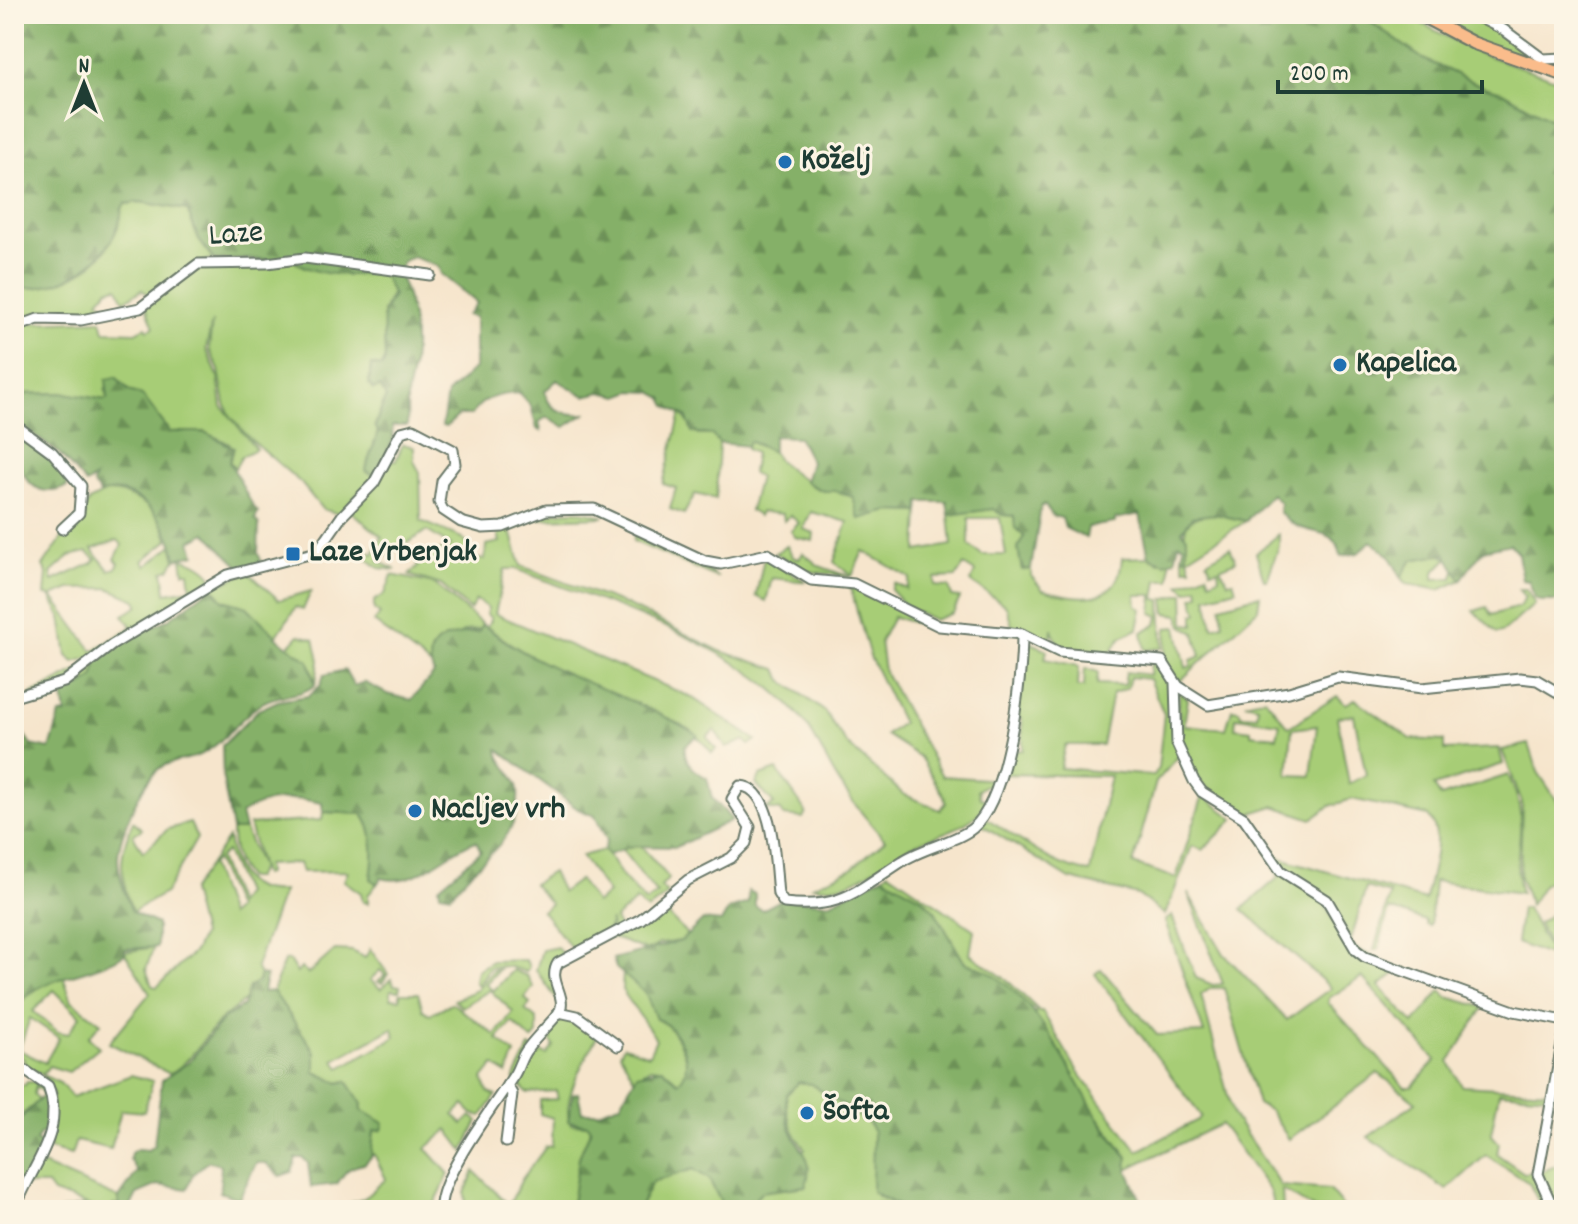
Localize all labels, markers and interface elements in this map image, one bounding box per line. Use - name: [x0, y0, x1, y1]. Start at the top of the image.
- north arrow: [44, 44, 124, 124]
- scale bar: [1278, 44, 1482, 94]
- text: N: [79, 52, 90, 83]
- text: 200 m: [1290, 58, 1349, 92]
- place label: Koželj: [801, 139, 871, 185]
- marker: Koželj: [776, 153, 794, 171]
- street label: Laze: [207, 211, 265, 261]
- place label: Kapelica: [1356, 342, 1457, 388]
- marker: Kapelica: [1331, 356, 1349, 374]
- place label: Laze Vrbenjak: [309, 531, 477, 577]
- marker: Laze Vrbenjak: [284, 545, 302, 563]
- place label: Nacljev vrh: [431, 788, 565, 834]
- marker: Nacljev vrh: [406, 802, 424, 820]
- place label: Šofta: [823, 1090, 889, 1136]
- marker: Šofta: [798, 1104, 816, 1122]

